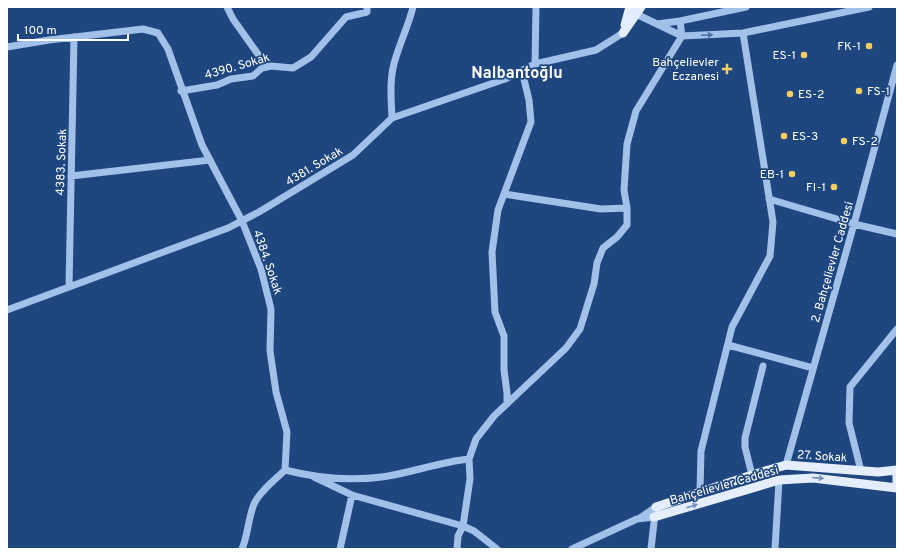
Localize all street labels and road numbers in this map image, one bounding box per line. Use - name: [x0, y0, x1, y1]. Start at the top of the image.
- street label: 4390. Sokak: [203, 50, 272, 84]
- street label: 4383. Sokak: [53, 128, 71, 196]
- street label: 4381. Sokak: [283, 143, 346, 190]
- street label: 2. Bahçelievler Caddesi: [808, 200, 858, 325]
- street label: 4384. Sokak: [249, 228, 286, 297]
- street label: 27. Sokak: [796, 447, 848, 467]
- street label: Bahçelievler Caddesi: [668, 463, 780, 509]

